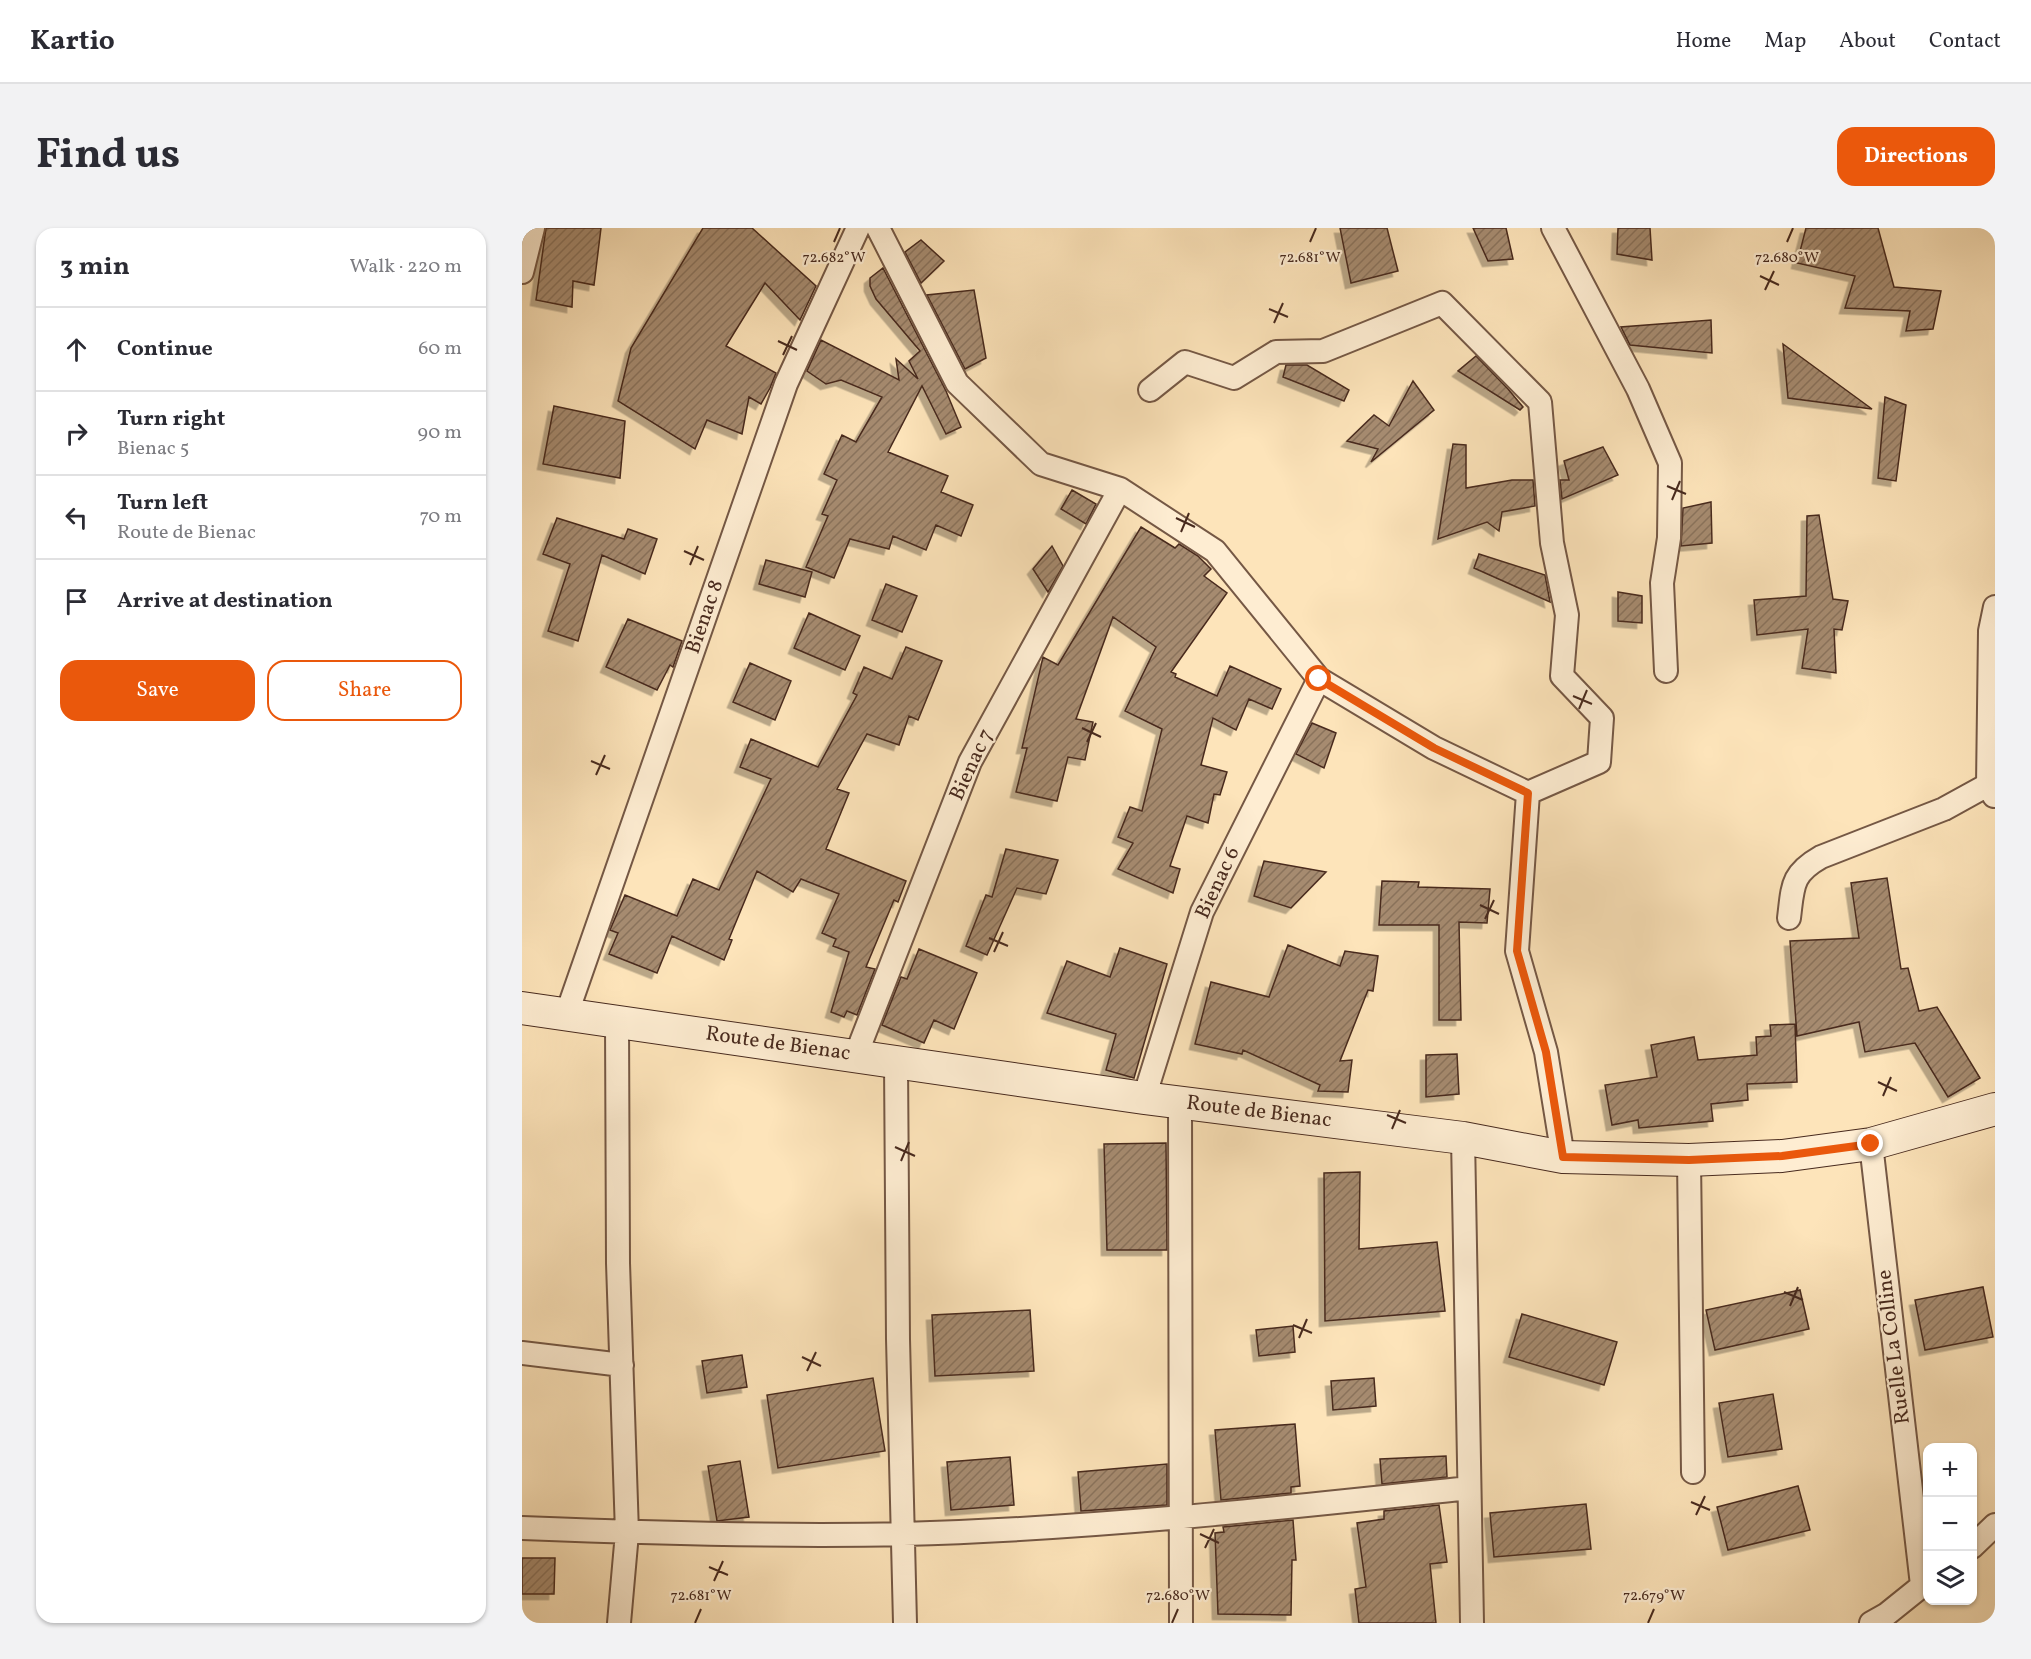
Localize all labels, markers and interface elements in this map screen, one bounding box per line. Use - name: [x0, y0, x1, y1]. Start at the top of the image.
- text: Kartio: [30, 22, 115, 61]
- text: Home: [1676, 27, 1731, 56]
- text: Map: [1764, 27, 1806, 56]
- text: About: [1839, 27, 1896, 56]
- text: Contact: [1929, 27, 2001, 56]
- text: Find us: [36, 127, 180, 186]
- button: Directions: [1837, 127, 1995, 186]
- text: 72.682°W: [803, 248, 865, 269]
- text: 72.681°W: [1279, 248, 1341, 269]
- text: 72.680°W: [1755, 248, 1819, 269]
- text: 3 min: [60, 249, 130, 285]
- text: Walk · 220 m: [350, 253, 462, 281]
- icon: ahead: [60, 333, 93, 366]
- text: Continue: [117, 334, 213, 365]
- text: 60 m: [418, 335, 462, 363]
- text: Turn right: [117, 404, 225, 435]
- icon: right: [60, 417, 93, 450]
- text: 90 m: [418, 419, 462, 447]
- text: Bienac 5: [117, 435, 189, 463]
- text: Turn left: [117, 488, 208, 519]
- icon: left: [60, 501, 93, 534]
- text: 70 m: [419, 503, 462, 531]
- text: Route de Bienac: [117, 519, 256, 547]
- street label: Bienac 8: [679, 576, 731, 658]
- icon: arrive: [60, 585, 93, 618]
- text: Arrive at destination: [117, 586, 333, 617]
- button: Save: [60, 660, 255, 721]
- button: Share: [267, 660, 462, 721]
- route start: [1305, 665, 1331, 691]
- street label: Bienac 7: [943, 724, 1001, 806]
- street label: Bienac 6: [1189, 842, 1247, 924]
- street label: Route de Bienac: [704, 1019, 852, 1069]
- street label: Route de Bienac: [1185, 1089, 1333, 1135]
- route end: [1857, 1130, 1883, 1156]
- street label: Ruelle La Colline: [1870, 1268, 1918, 1426]
- map controls: [1923, 1443, 1977, 1605]
- button: +: [1923, 1443, 1977, 1497]
- button: −: [1923, 1497, 1977, 1551]
- button: layers: [1923, 1551, 1977, 1605]
- text: 72.681°W: [670, 1586, 732, 1607]
- text: 72.680°W: [1146, 1586, 1210, 1607]
- text: 72.679°W: [1623, 1586, 1685, 1607]

